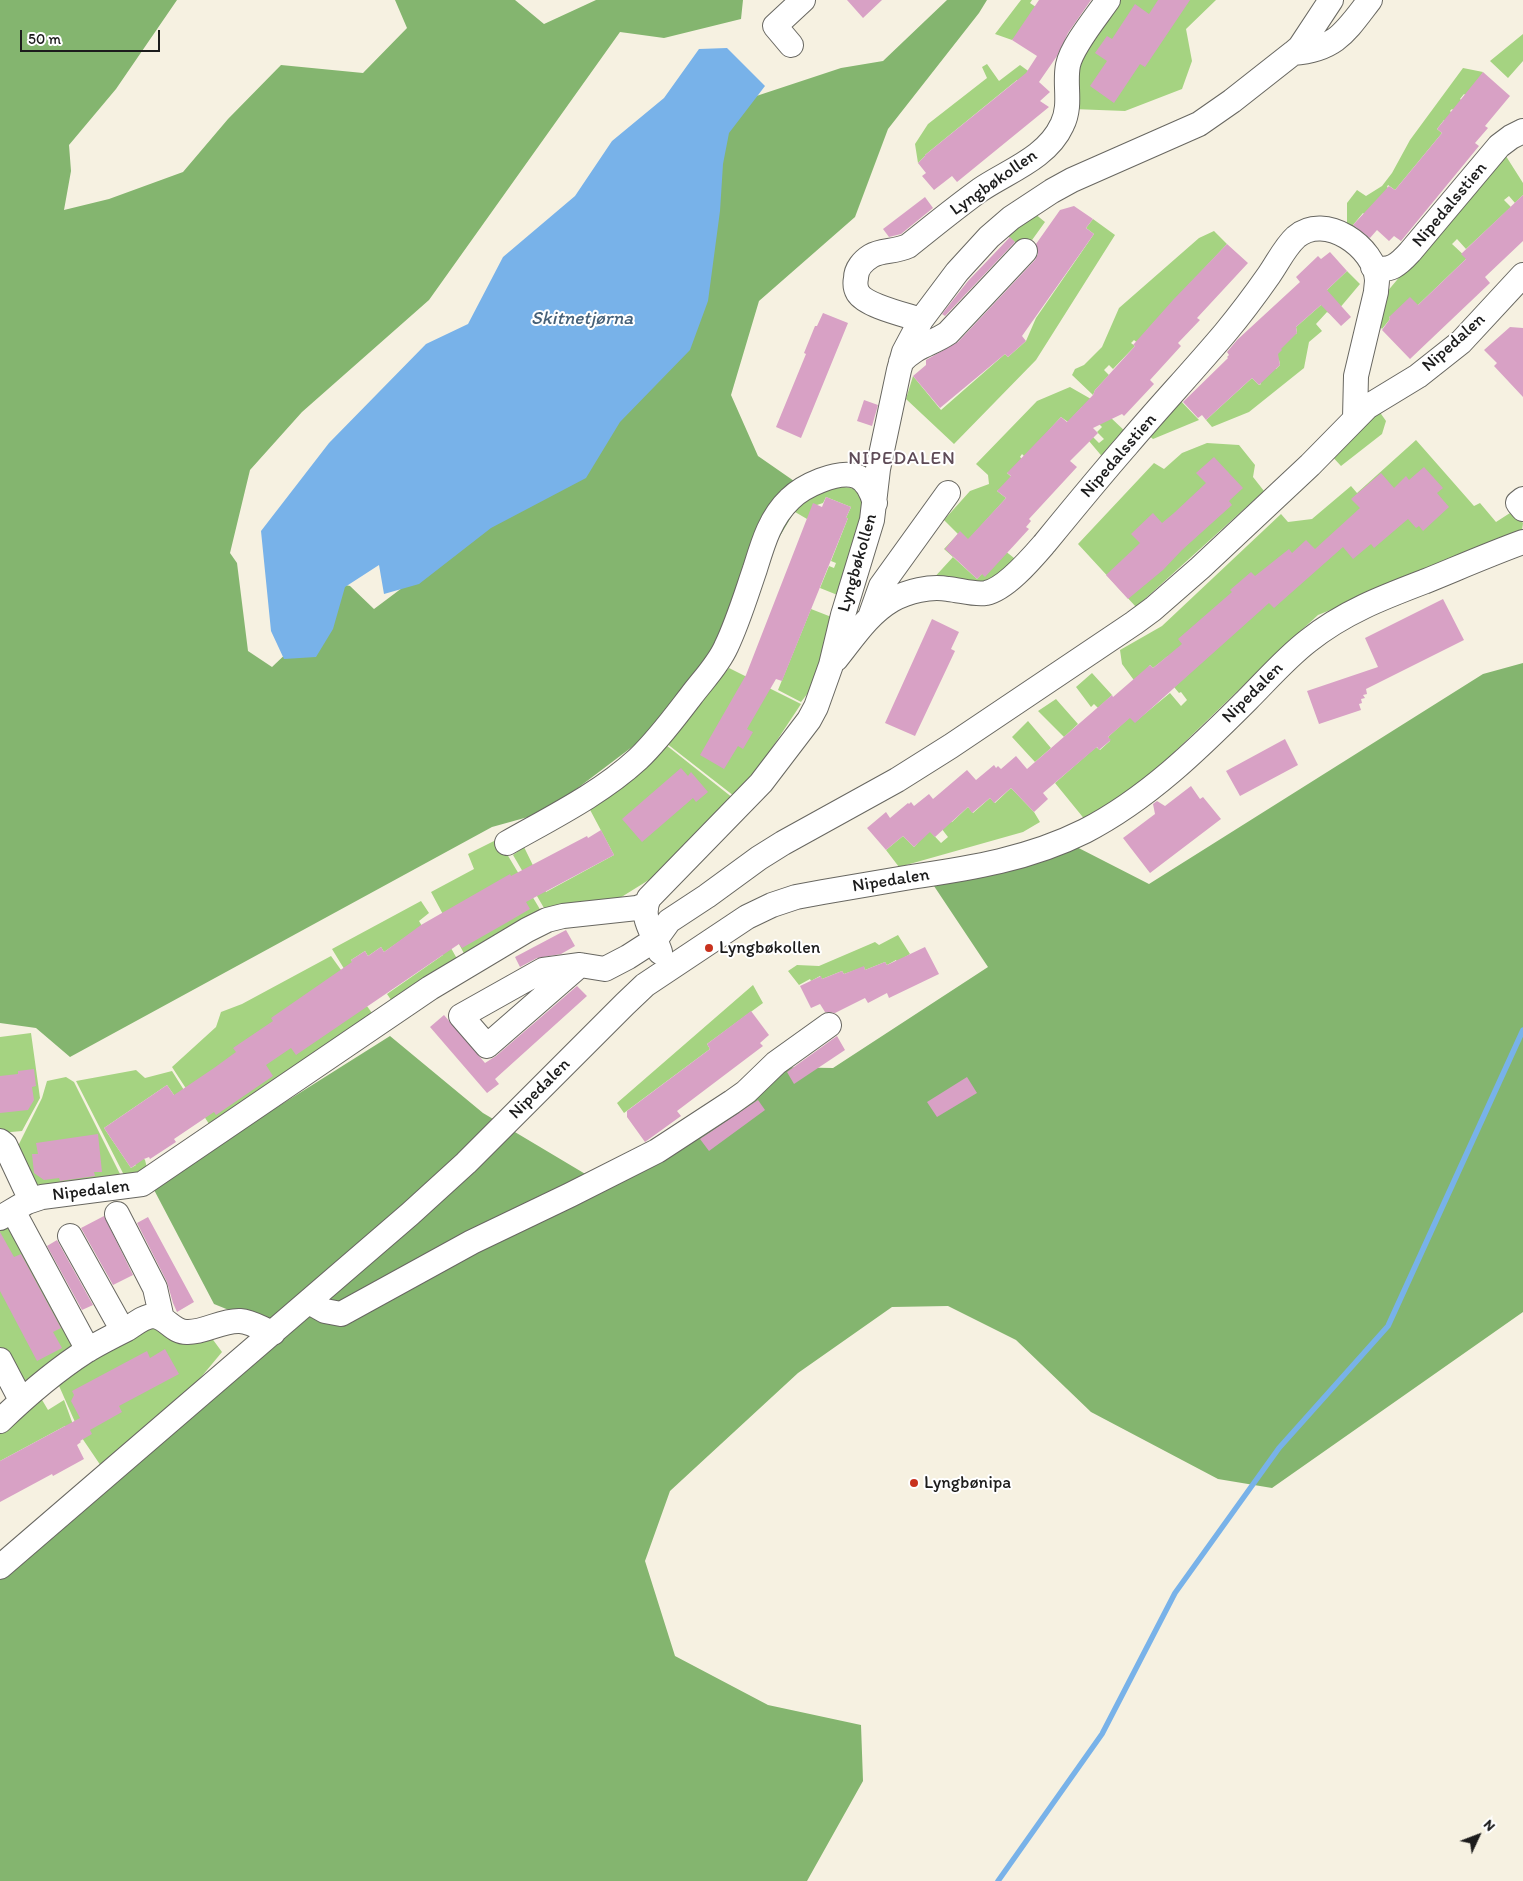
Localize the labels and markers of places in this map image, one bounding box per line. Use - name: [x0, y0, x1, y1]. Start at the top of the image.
- place label: Lyngbøkollen: [719, 937, 820, 959]
- marker: Lyngbøkollen: [703, 942, 715, 954]
- place label: Lyngbønipa: [924, 1472, 1011, 1494]
- marker: Lyngbønipa: [908, 1477, 920, 1489]

